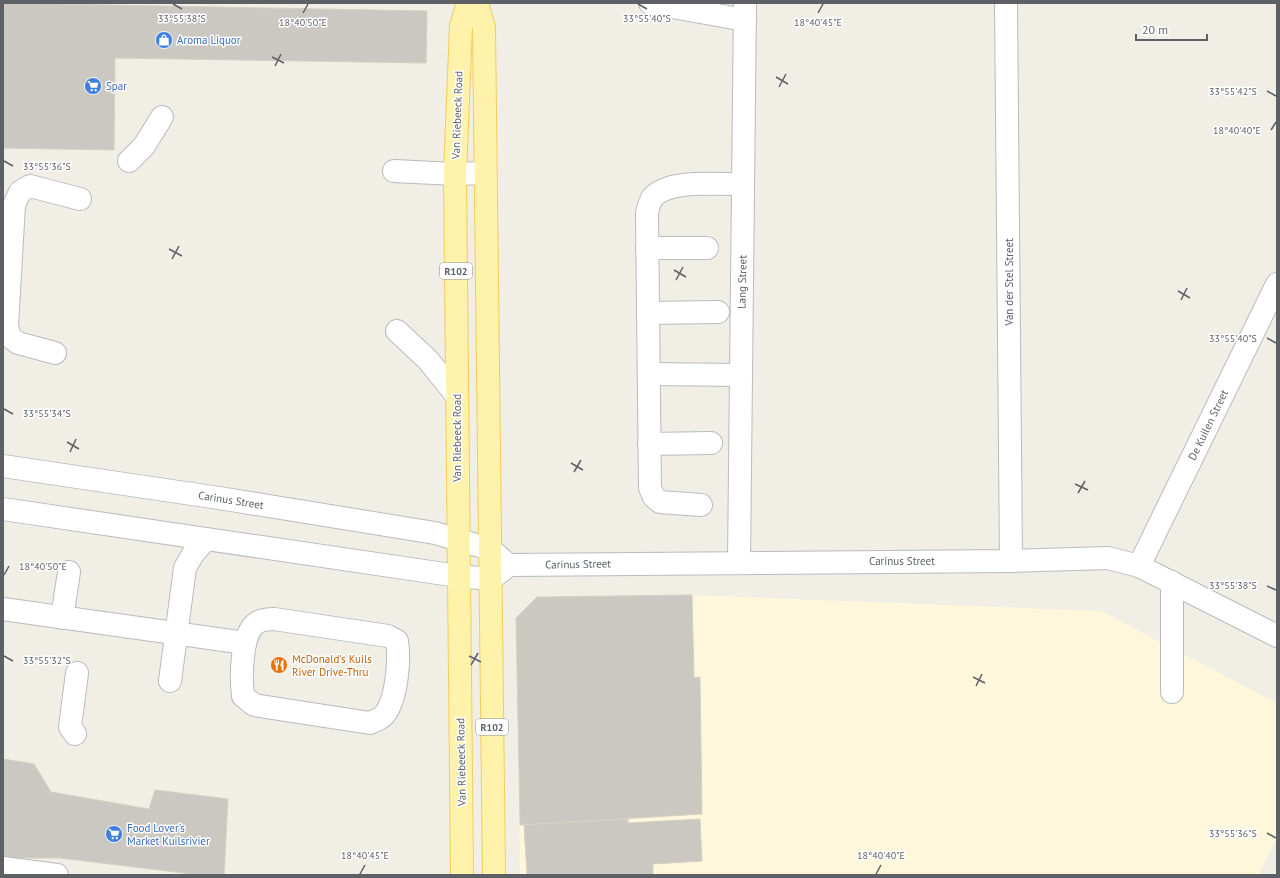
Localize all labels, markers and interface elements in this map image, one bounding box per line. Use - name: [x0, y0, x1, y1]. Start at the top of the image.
- text: 33°55'38"S: [158, 12, 206, 25]
- text: 33°55'40"S: [623, 12, 671, 25]
- text: 18°40'50"E: [279, 16, 327, 29]
- text: 18°40'45"E: [794, 16, 842, 29]
- scale bar: [1136, 16, 1207, 42]
- text: 20 m: [1142, 22, 1168, 37]
- shop icon: Aroma Liquor: [154, 30, 174, 50]
- place label: Aroma Liquor: [177, 33, 241, 47]
- street label: Van Riebeeck Road: [448, 71, 466, 160]
- supermarket icon: Spar: [83, 76, 103, 96]
- place label: Spar: [106, 79, 127, 93]
- text: 33°55'42"S: [1209, 85, 1257, 98]
- text: 18°40'40"E: [1213, 124, 1261, 137]
- text: 33°55'36"S: [23, 160, 71, 173]
- street label: Van der Stel Street: [1002, 238, 1016, 327]
- street label: Lang Street: [735, 255, 749, 309]
- road number: R102: [440, 263, 472, 279]
- text: 33°55'40"S: [1209, 332, 1257, 345]
- street label: De Kuilen Street: [1185, 387, 1231, 463]
- street label: Van Riebeeck Road: [450, 394, 464, 483]
- text: 33°55'34"S: [23, 407, 71, 420]
- street label: Carinus Street: [197, 488, 265, 512]
- street label: Carinus Street: [869, 554, 935, 568]
- street label: Carinus Street: [545, 556, 611, 572]
- text: 18°40'50"E: [19, 560, 67, 573]
- text: 33°55'38"S: [1209, 579, 1257, 592]
- place label: McDonald's Kuils River Drive-Thru: [292, 652, 372, 679]
- text: 33°55'32"S: [23, 654, 71, 667]
- restaurant icon: McDonald's Kuils River Drive-Thru: [269, 655, 289, 675]
- street label: Van Riebeeck Road: [453, 718, 469, 807]
- road number: R102: [476, 719, 508, 735]
- place label: Food Lover's Market Kuilsrivier: [127, 821, 210, 848]
- supermarket icon: Food Lover's Market Kuilsrivier: [104, 824, 124, 844]
- text: 33°55'36"S: [1209, 827, 1257, 840]
- text: 18°40'45"E: [341, 849, 389, 862]
- text: 18°40'40"E: [857, 849, 905, 862]

